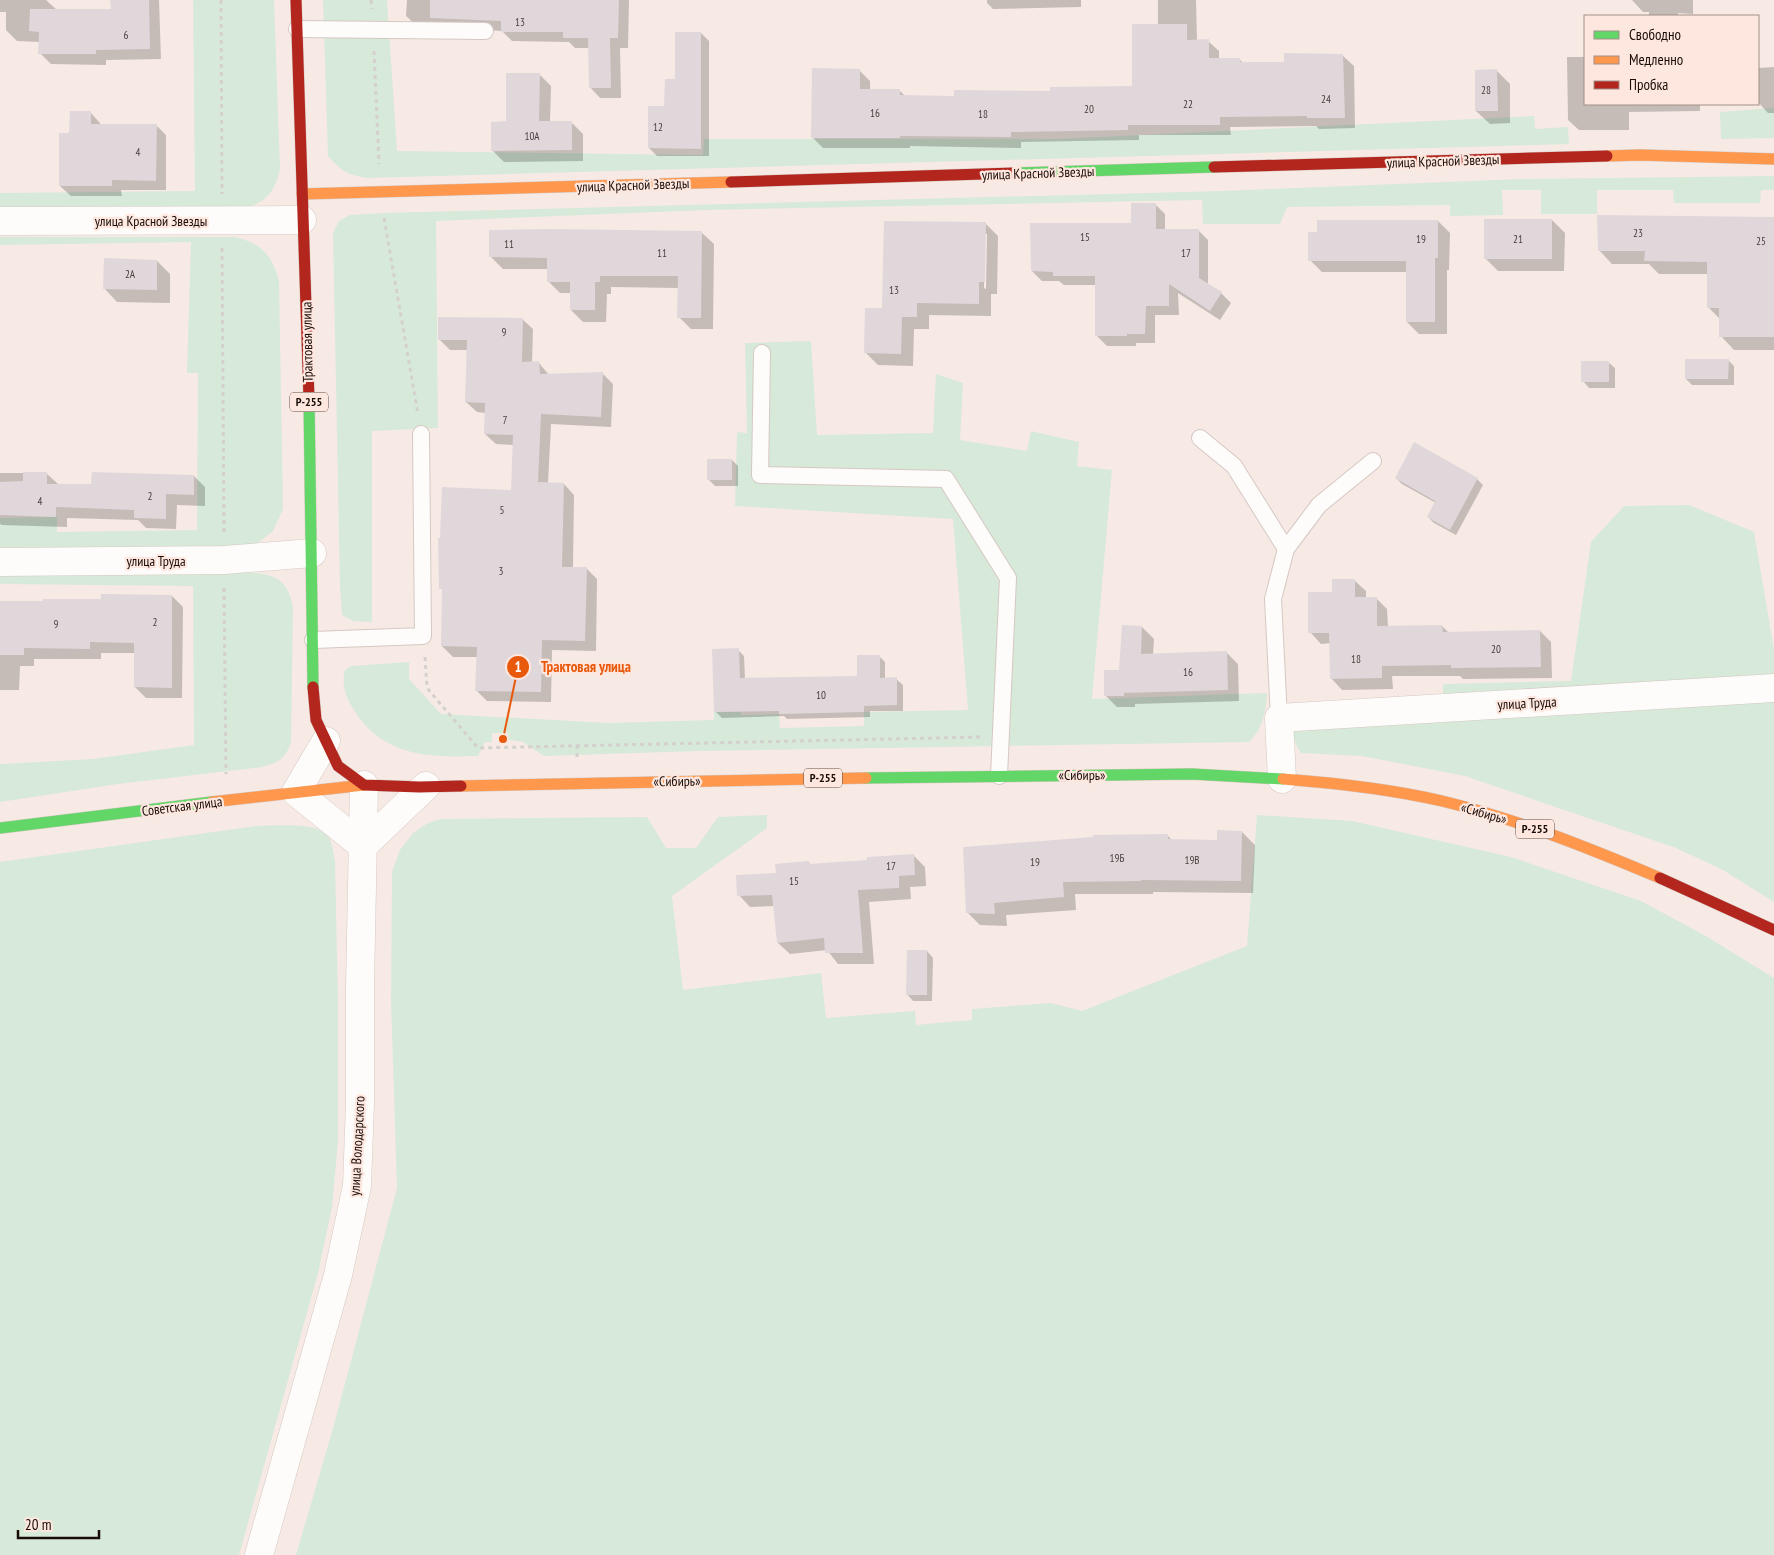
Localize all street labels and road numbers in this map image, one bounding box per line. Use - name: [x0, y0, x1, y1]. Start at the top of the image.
- street label: улица Красной Звезды: [1386, 150, 1500, 172]
- street label: улица Красной Звезды: [981, 162, 1095, 184]
- street label: улица Красной Звезды: [576, 174, 690, 196]
- street label: улица Красной Звезды: [95, 212, 207, 230]
- street label: Трактовая улица: [297, 301, 317, 383]
- road number: Р-255: [290, 392, 328, 412]
- street label: улица Труда: [126, 552, 186, 570]
- street label: улица Труда: [1497, 692, 1557, 714]
- street label: «Сибирь»: [1059, 766, 1105, 784]
- road number: Р-255: [804, 768, 842, 788]
- street label: «Сибирь»: [653, 772, 701, 790]
- street label: Советская улица: [141, 792, 223, 820]
- street label: «Сибирь»: [1459, 798, 1509, 828]
- road number: Р-255: [1516, 820, 1554, 839]
- street label: улица Володарского: [345, 1095, 369, 1197]

